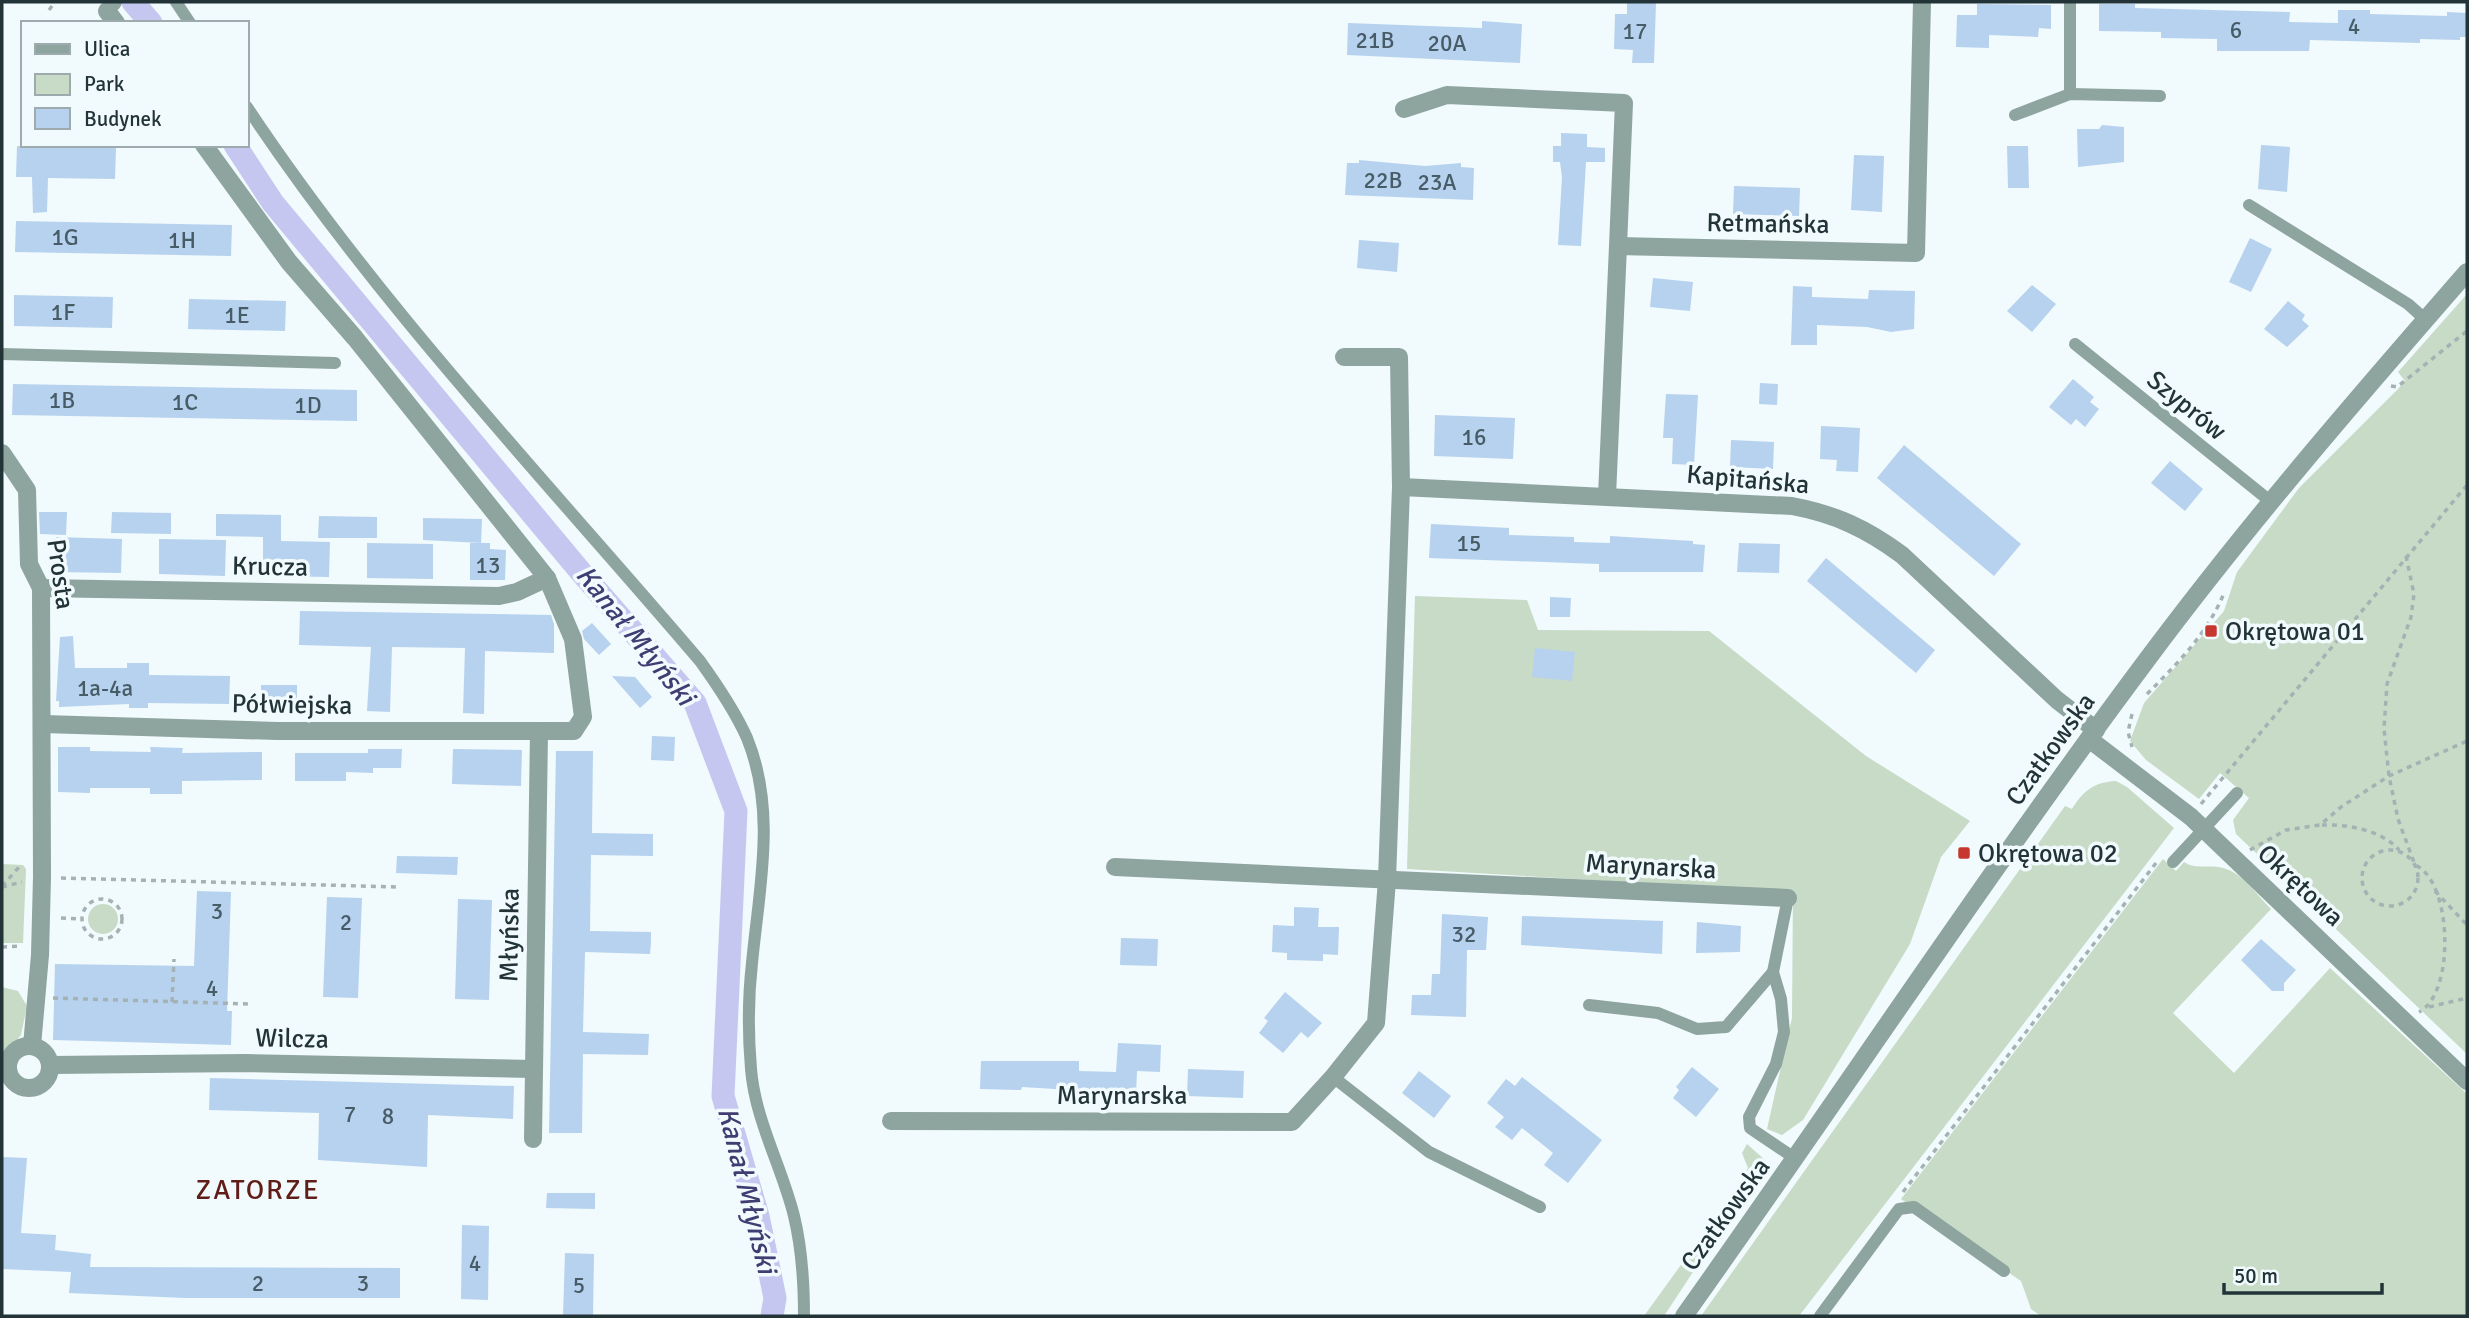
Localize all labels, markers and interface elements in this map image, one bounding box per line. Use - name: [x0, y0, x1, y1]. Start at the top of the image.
- house number: 4: [2348, 12, 2360, 41]
- house number: 6: [2230, 16, 2242, 45]
- house number: 17: [1623, 17, 1647, 46]
- legend: [21, 21, 248, 147]
- house number: 21B: [1356, 26, 1394, 55]
- house number: 20A: [1428, 29, 1466, 58]
- text: Ulica: [84, 36, 130, 62]
- text: Park: [84, 71, 125, 97]
- text: Budynek: [84, 106, 162, 132]
- house number: 22B: [1364, 166, 1402, 195]
- house number: 23A: [1418, 168, 1456, 197]
- street label: Retmańska: [1706, 207, 1830, 241]
- house number: 1G: [51, 223, 79, 252]
- house number: 1H: [168, 226, 196, 255]
- house number: 1F: [51, 298, 75, 327]
- house number: 1E: [224, 301, 250, 330]
- street label: Szyprów: [2140, 364, 2233, 448]
- house number: 1B: [49, 386, 75, 415]
- house number: 1C: [172, 388, 198, 417]
- house number: 1D: [294, 391, 322, 420]
- house number: 16: [1462, 423, 1486, 452]
- street label: Kapitańska: [1685, 459, 1811, 501]
- house number: 15: [1457, 529, 1481, 558]
- street label: Prosta: [39, 537, 81, 611]
- street label: Krucza: [232, 550, 308, 584]
- house number: 13: [476, 551, 500, 580]
- water label: Kanał Młyński: [568, 559, 704, 714]
- place label: Okrętowa 01: [2225, 616, 2365, 648]
- marker: Okrętowa 01: [2203, 623, 2219, 639]
- house number: 1a-4a: [77, 674, 133, 703]
- street label: Czatkowska: [1999, 687, 2102, 812]
- street label: Półwiejska: [231, 688, 353, 722]
- place label: Okrętowa 02: [1978, 838, 2118, 870]
- street label: Okrętowa: [2251, 838, 2350, 934]
- marker: Okrętowa 02: [1956, 845, 1972, 861]
- street label: Marynarska: [1585, 848, 1717, 886]
- street label: Młyńska: [493, 888, 527, 982]
- house number: 3: [211, 897, 223, 926]
- house number: 2: [340, 908, 352, 937]
- house number: 32: [1452, 920, 1476, 949]
- house number: 4: [206, 974, 218, 1003]
- street label: Wilcza: [255, 1022, 329, 1056]
- street label: Marynarska: [1056, 1080, 1188, 1112]
- house number: 7: [344, 1100, 356, 1129]
- house number: 8: [382, 1102, 394, 1131]
- water label: Kanał Młyński: [710, 1103, 785, 1279]
- street label: Czatkowska: [1674, 1152, 1777, 1277]
- district label: ZATORZE: [196, 1173, 320, 1207]
- house number: 4: [469, 1249, 481, 1278]
- scale bar: [2224, 1252, 2382, 1296]
- text: 50 m: [2234, 1263, 2278, 1289]
- house number: 2: [252, 1269, 264, 1298]
- house number: 3: [357, 1269, 369, 1298]
- house number: 5: [573, 1271, 585, 1300]

